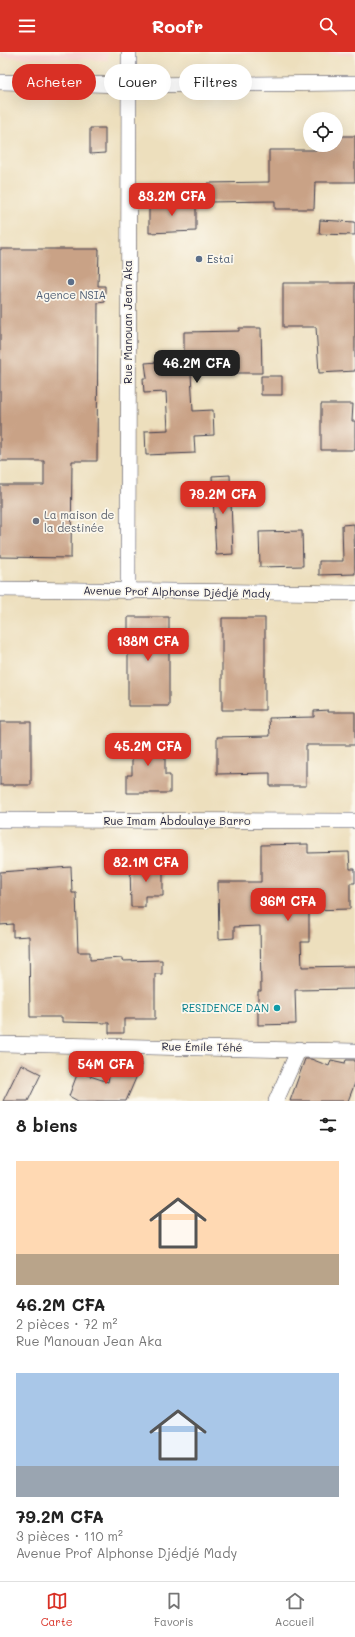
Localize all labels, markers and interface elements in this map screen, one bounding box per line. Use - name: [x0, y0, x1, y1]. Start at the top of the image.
- text: Roofr: [152, 14, 203, 38]
- icon: menu: [16, 15, 38, 37]
- icon: search: [317, 15, 339, 37]
- chip: Acheter: [12, 64, 96, 100]
- chip: Louer: [104, 64, 171, 100]
- chip: Filtres: [179, 64, 252, 100]
- map controls: [303, 112, 343, 152]
- button: locate: [303, 112, 343, 152]
- pin: 83.2M CFA: [126, 183, 218, 217]
- text: 83.2M CFA: [138, 187, 206, 204]
- place label: Estai: [207, 251, 234, 266]
- marker: Estai: [194, 254, 204, 264]
- street label: Rue Manouan Jean Aka: [120, 260, 135, 384]
- marker: Agence NSIA: [66, 277, 76, 287]
- place label: Agence NSIA: [36, 287, 106, 302]
- pin: 46.2M CFA: [151, 350, 243, 384]
- text: 46.2M CFA: [163, 354, 231, 371]
- pin: 79.2M CFA: [177, 481, 269, 515]
- text: 79.2M CFA: [189, 485, 257, 502]
- place label: La maison de la destinée: [44, 507, 115, 535]
- marker: La maison de la destinée: [31, 516, 41, 526]
- street label: Avenue Prof Alphonse Djédjé Mady: [83, 582, 271, 601]
- pin: 138M CFA: [107, 628, 189, 662]
- text: 138M CFA: [117, 632, 179, 649]
- pin: 45.2M CFA: [102, 733, 194, 767]
- text: 45.2M CFA: [114, 737, 182, 754]
- street label: Rue Imam Abdoulaye Barro: [103, 813, 251, 828]
- pin: 82.1M CFA: [100, 849, 192, 883]
- text: 82.1M CFA: [113, 853, 179, 870]
- pin: 36M CFA: [251, 888, 325, 922]
- text: 36M CFA: [260, 892, 316, 909]
- place label: RESIDENCE DAN: [182, 1000, 269, 1015]
- marker: RESIDENCE DAN: [272, 1003, 282, 1013]
- street label: Rue Émile Téhé: [161, 1038, 243, 1055]
- pin: 54M CFA: [69, 1051, 143, 1085]
- text: 54M CFA: [78, 1055, 134, 1072]
- text: 8 biens: [16, 1114, 78, 1136]
- icon: filters: [317, 1114, 339, 1136]
- icon: home: [142, 1187, 214, 1259]
- text: 46.2M CFA: [16, 1293, 105, 1315]
- text: 2 pièces · 72 m²: [16, 1315, 117, 1332]
- text: Rue Manouan Jean Aka: [16, 1332, 162, 1349]
- icon: home: [142, 1399, 214, 1471]
- text: 79.2M CFA: [16, 1505, 104, 1527]
- text: 3 pièces · 110 m²: [16, 1527, 123, 1544]
- text: Avenue Prof Alphonse Djédjé Mady: [16, 1544, 237, 1561]
- tab: Carte: [41, 1590, 73, 1629]
- tab: Favoris: [154, 1590, 193, 1629]
- tab: Accueil: [275, 1590, 314, 1629]

